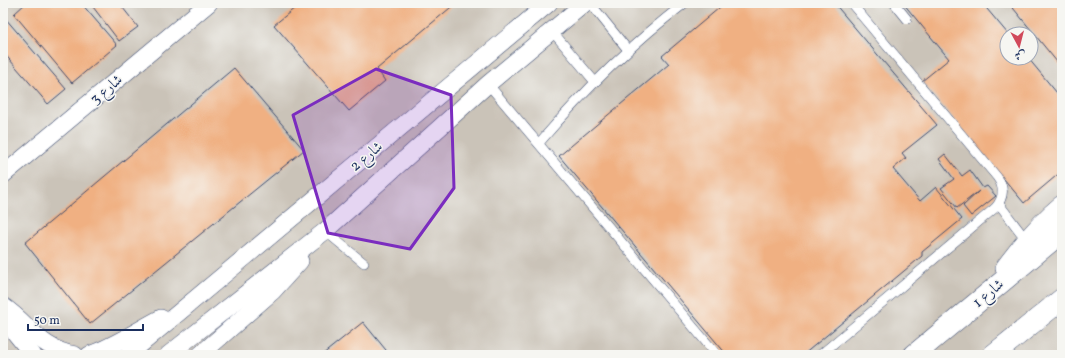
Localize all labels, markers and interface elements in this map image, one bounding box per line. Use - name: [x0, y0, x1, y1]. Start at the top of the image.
- north arrow: [999, 26, 1039, 66]
- text: ش: [1014, 46, 1026, 63]
- street label: شارع 3: [86, 70, 128, 111]
- street label: شارع 2: [346, 137, 389, 178]
- street label: شارع 1: [969, 275, 1010, 314]
- scale bar: [28, 306, 143, 332]
- text: 50 m: [34, 313, 60, 329]

